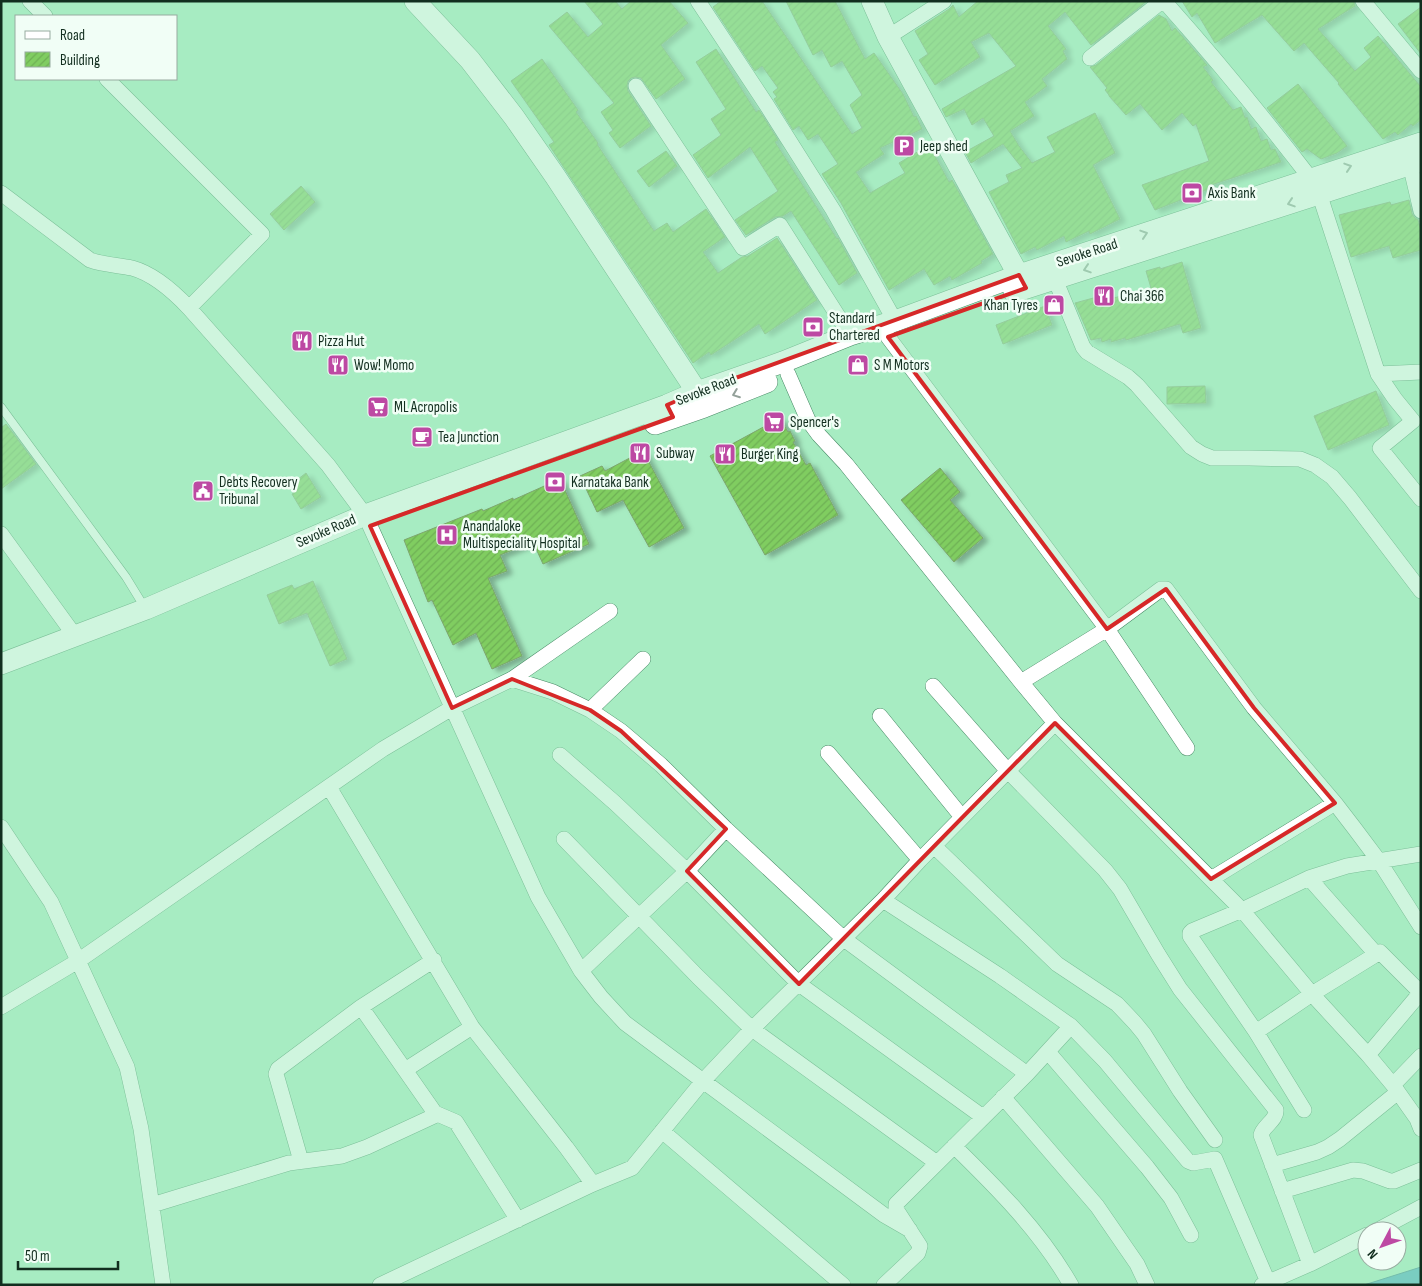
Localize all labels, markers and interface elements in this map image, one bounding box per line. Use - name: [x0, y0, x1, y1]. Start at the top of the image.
- legend: [15, 15, 178, 80]
- text: Road: [60, 26, 85, 45]
- text: Building: [60, 51, 100, 70]
- parking icon: Jeep shed: [892, 134, 916, 158]
- place label: Jeep shed: [919, 137, 968, 156]
- one-way arrow: [1343, 163, 1352, 173]
- bank icon: Axis Bank: [1180, 181, 1204, 205]
- place label: Axis Bank: [1207, 184, 1256, 203]
- one-way arrow: [1287, 197, 1296, 207]
- one-way arrow: [1139, 230, 1147, 240]
- street label: Sevoke Road: [1054, 234, 1120, 272]
- one-way arrow: [1083, 263, 1091, 273]
- restaurant icon: Chai 366: [1092, 284, 1116, 308]
- place label: Chai 366: [1120, 287, 1164, 306]
- shop icon: Khan Tyres: [1042, 293, 1066, 317]
- place label: Khan Tyres: [983, 296, 1038, 315]
- place label: Standard Chartered: [829, 309, 880, 345]
- bank icon: Standard Chartered: [801, 315, 825, 339]
- restaurant icon: Pizza Hut: [290, 329, 314, 353]
- place label: Pizza Hut: [318, 332, 365, 351]
- restaurant icon: Wow! Momo: [326, 353, 350, 377]
- shop icon: S M Motors: [846, 353, 870, 377]
- place label: Wow! Momo: [354, 356, 414, 375]
- place label: S M Motors: [874, 356, 929, 375]
- street label: Sevoke Road: [673, 370, 739, 410]
- one-way arrow: [732, 388, 741, 398]
- supermarket icon: ML Acropolis: [366, 395, 390, 419]
- place label: ML Acropolis: [394, 398, 457, 417]
- supermarket icon: Spencer's: [762, 410, 786, 434]
- place label: Spencer's: [790, 413, 839, 432]
- cafe icon: Tea Junction: [410, 425, 434, 449]
- place label: Tea Junction: [438, 428, 499, 447]
- restaurant icon: Subway: [628, 441, 652, 465]
- restaurant icon: Burger King: [713, 442, 737, 466]
- place label: Subway: [656, 444, 695, 463]
- place label: Burger King: [741, 445, 799, 464]
- bank icon: Karnataka Bank: [543, 470, 567, 494]
- place label: Debts Recovery Tribunal: [219, 473, 298, 509]
- place label: Karnataka Bank: [571, 473, 649, 492]
- public building icon: Debts Recovery Tribunal: [191, 479, 215, 503]
- street label: Sevoke Road: [293, 510, 359, 552]
- place label: Anandaloke Multispeciality Hospital: [462, 517, 581, 553]
- hospital icon: Anandaloke Multispeciality Hospital: [435, 523, 459, 547]
- north arrow: [1357, 1221, 1407, 1271]
- scale bar: [18, 1238, 118, 1270]
- text: N: [1364, 1246, 1381, 1263]
- text: 50 m: [25, 1247, 50, 1266]

